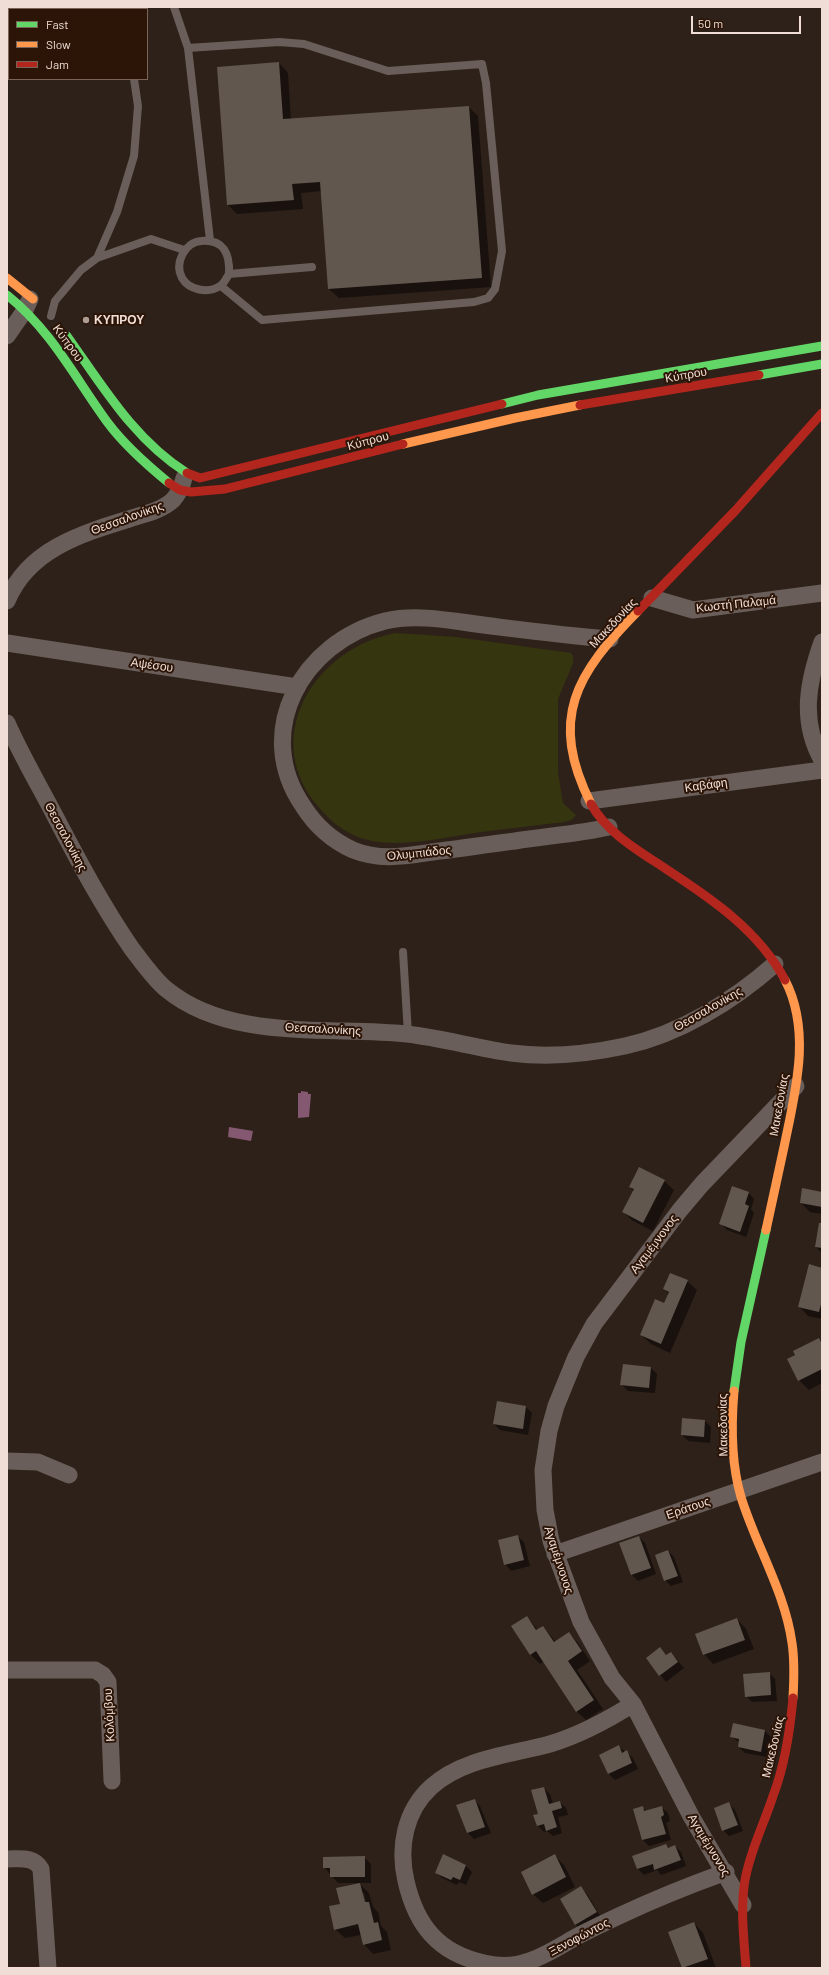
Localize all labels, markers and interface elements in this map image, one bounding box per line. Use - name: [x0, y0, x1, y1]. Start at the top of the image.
- legend: [8, 8, 148, 80]
- scale bar: [693, 8, 803, 34]
- text: 50 m: [698, 16, 723, 30]
- text: Fast: [46, 17, 69, 31]
- text: Slow: [46, 37, 71, 51]
- text: Jam: [46, 57, 69, 71]
- place label: ΚΥΠΡΟΥ: [94, 313, 144, 327]
- marker: ΚΥΠΡΟΥ: [81, 315, 91, 325]
- street label: Κύπρου: [50, 322, 86, 364]
- street label: Κύπρου: [664, 364, 708, 386]
- street label: Κύπρου: [346, 429, 390, 453]
- street label: Θεσσαλονίκης: [89, 498, 165, 538]
- street label: Κωστή Παλαμά: [695, 593, 777, 615]
- street label: Μακεδονίας: [586, 595, 640, 651]
- street label: Αψέσου: [130, 655, 174, 675]
- street label: Καβάφη: [684, 775, 728, 795]
- street label: Θεσσαλονίκης: [42, 800, 90, 874]
- street label: Ολυμπιάδος: [386, 842, 452, 864]
- street label: Θεσσαλονίκης: [671, 984, 745, 1034]
- street label: Θεσσαλονίκης: [285, 1020, 361, 1038]
- street label: Μακεδονίας: [766, 1073, 792, 1137]
- street label: Αγαμέμνονος: [627, 1212, 681, 1276]
- street label: Μακεδονίας: [715, 1393, 731, 1457]
- street label: Εράτους: [664, 1494, 712, 1522]
- street label: Αγαμέμνονος: [541, 1524, 577, 1596]
- street label: Κολόμβου: [100, 1688, 118, 1742]
- street label: Μακεδονίας: [759, 1715, 787, 1779]
- street label: Αγαμέμνονος: [685, 1811, 733, 1879]
- street label: Ξενοφώντος: [546, 1915, 612, 1959]

